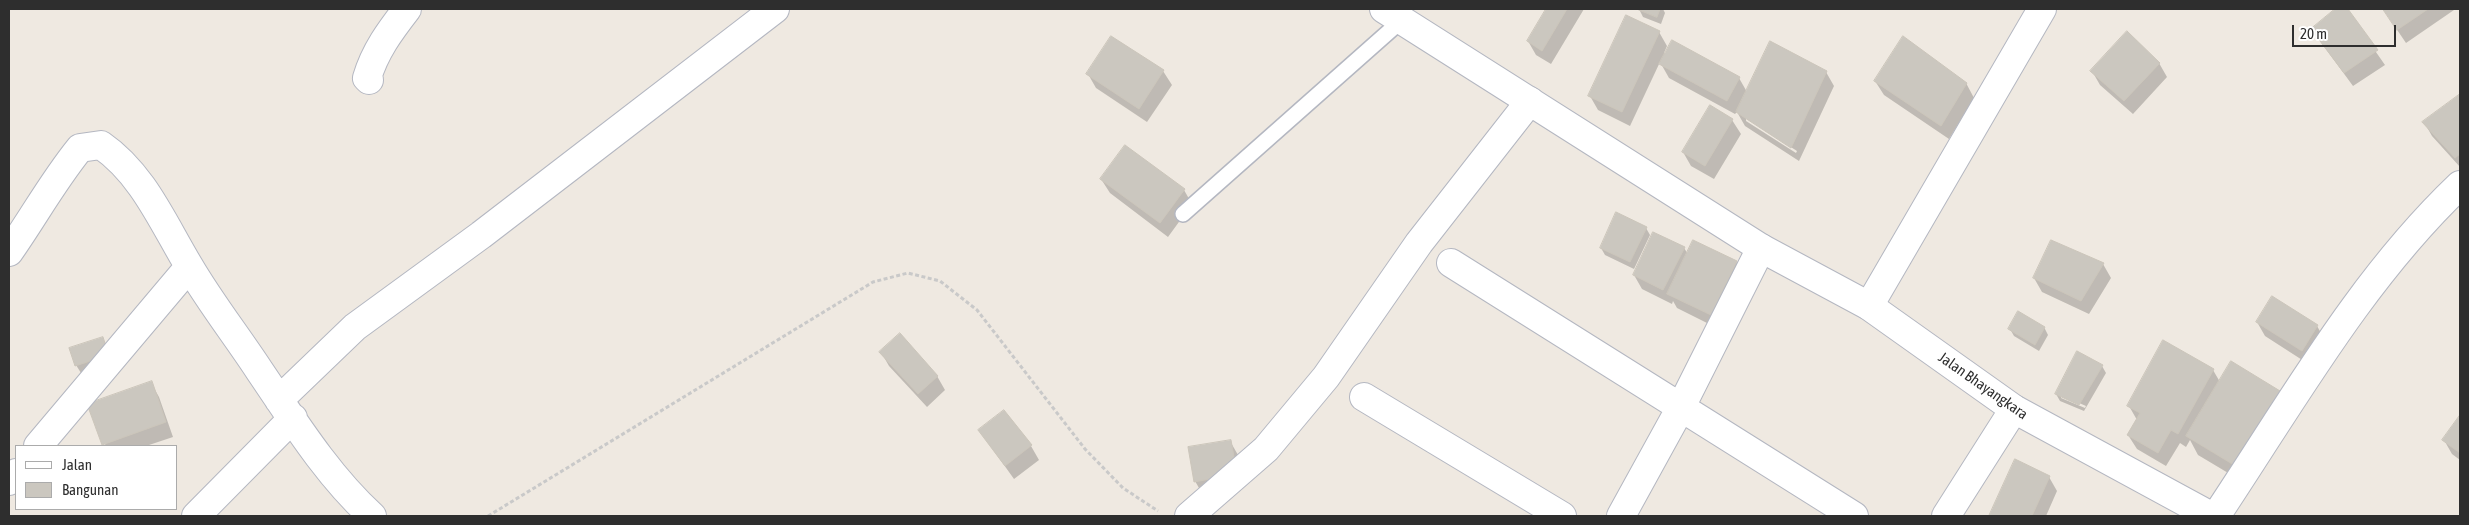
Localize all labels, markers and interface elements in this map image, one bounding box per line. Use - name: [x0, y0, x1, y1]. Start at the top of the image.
- scale bar: [2294, 15, 2398, 47]
- text: 20 m: [2300, 25, 2327, 42]
- street label: Jalan Bhayangkara: [1935, 349, 2031, 423]
- legend: [15, 445, 178, 510]
- text: Jalan: [62, 456, 92, 473]
- text: Bangunan: [62, 481, 119, 498]

